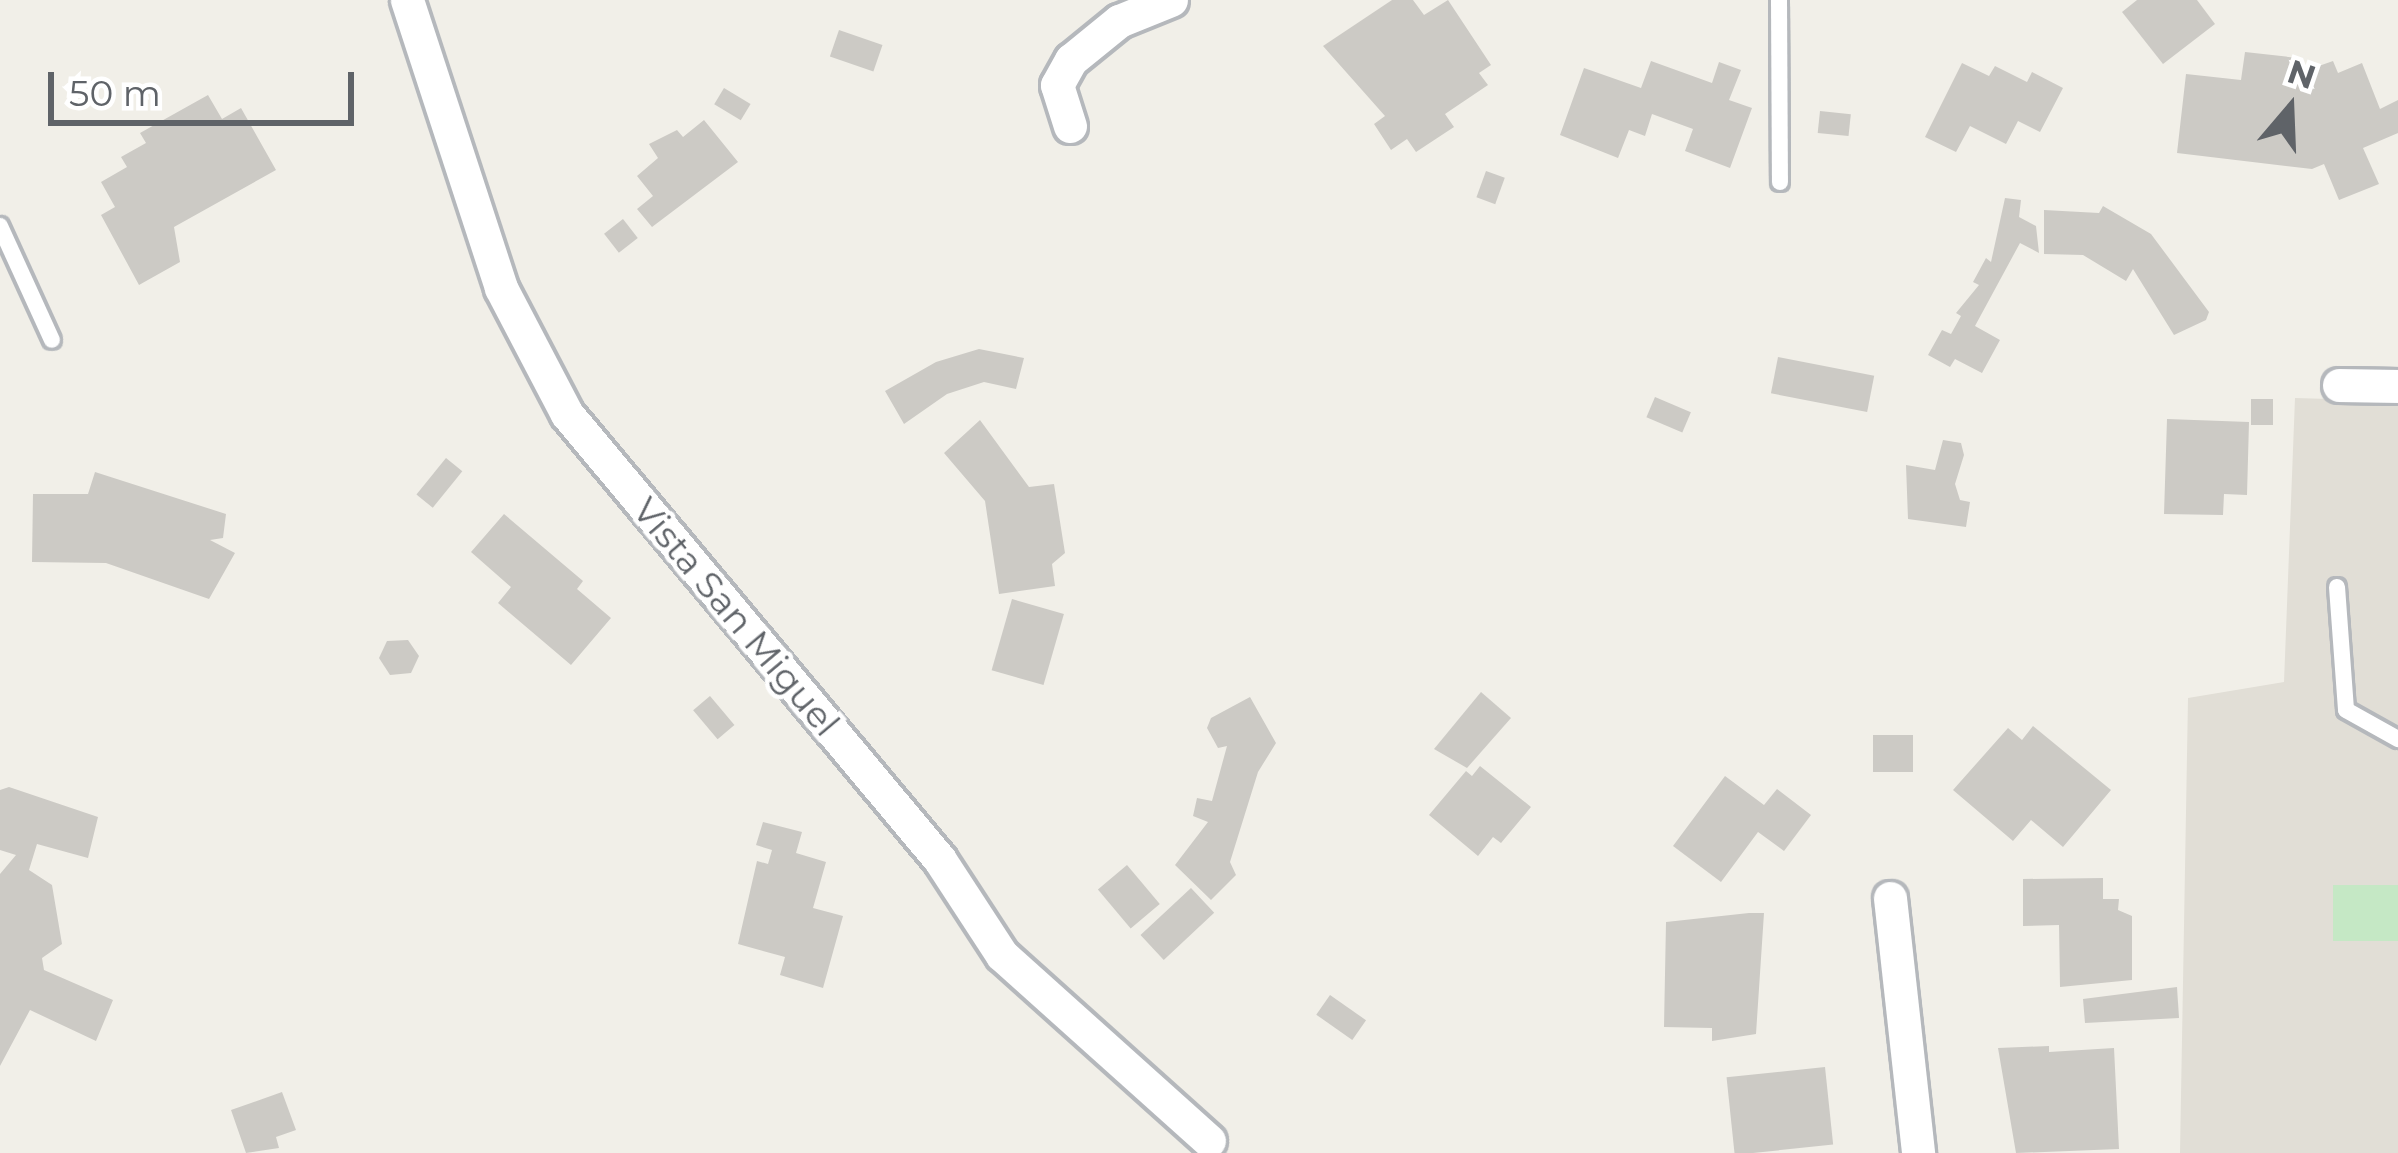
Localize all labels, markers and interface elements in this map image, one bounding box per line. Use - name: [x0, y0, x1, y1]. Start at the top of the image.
- scale bar: [54, 48, 360, 122]
- north arrow: [2230, 48, 2350, 168]
- text: N: [2283, 51, 2321, 97]
- text: 50 m: [69, 71, 161, 115]
- street label: Vista San Miguel: [624, 489, 848, 745]

